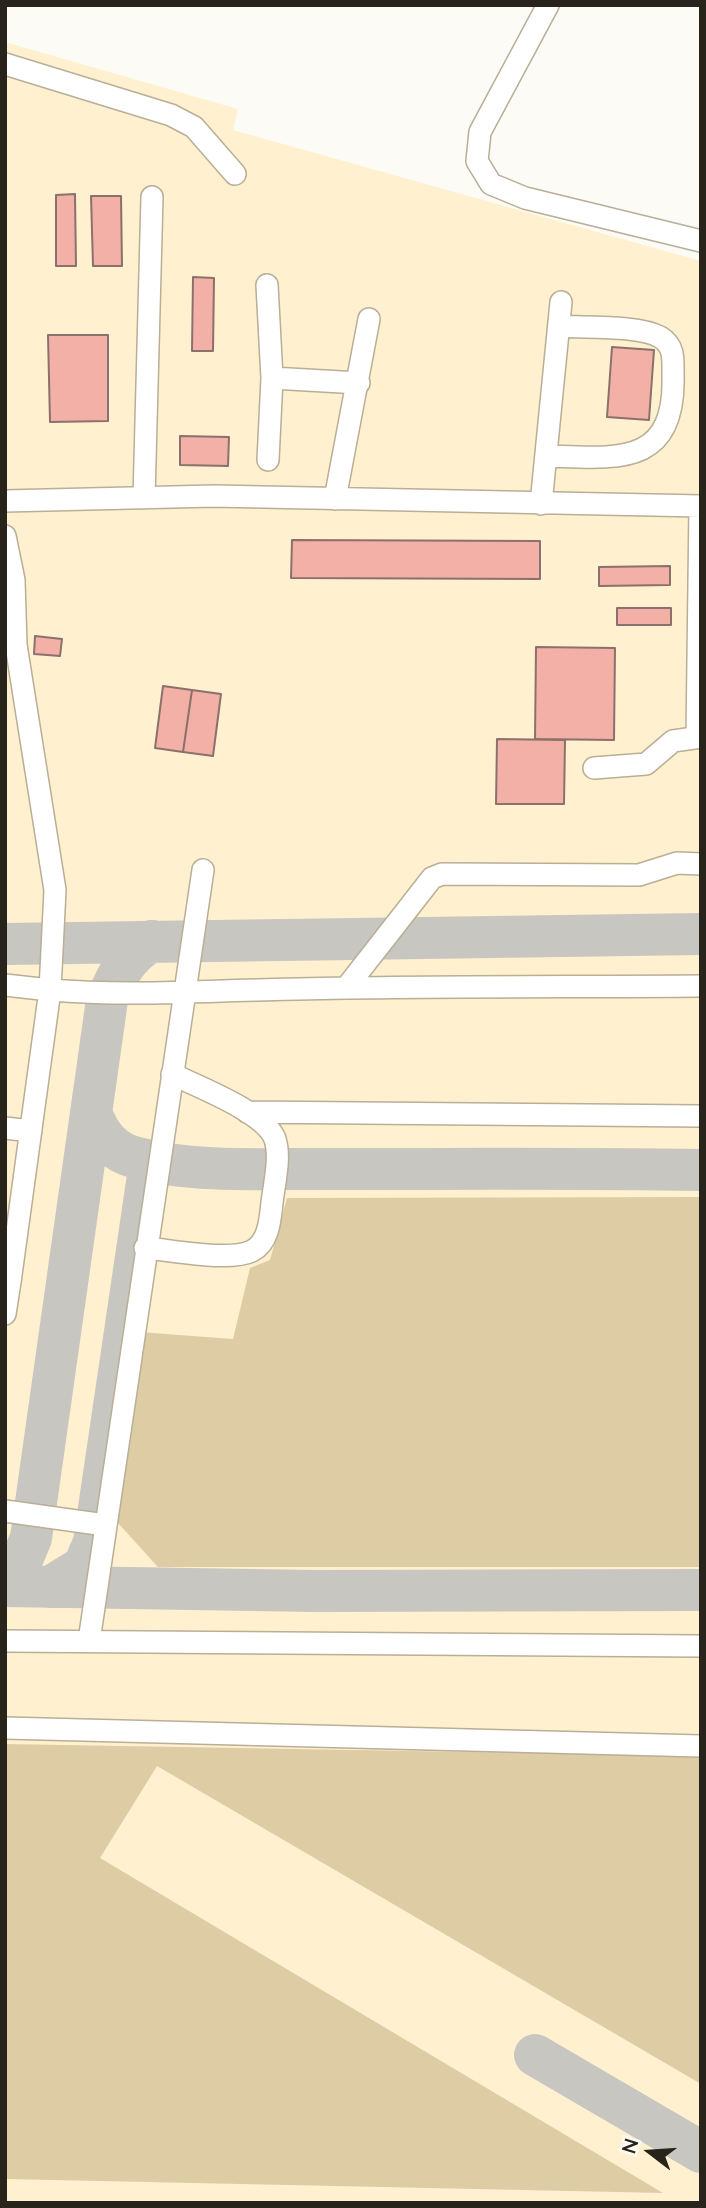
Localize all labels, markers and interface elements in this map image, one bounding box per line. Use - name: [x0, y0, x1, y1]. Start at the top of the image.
- north arrow: [615, 2117, 685, 2187]
- text: N: [616, 2135, 643, 2156]

